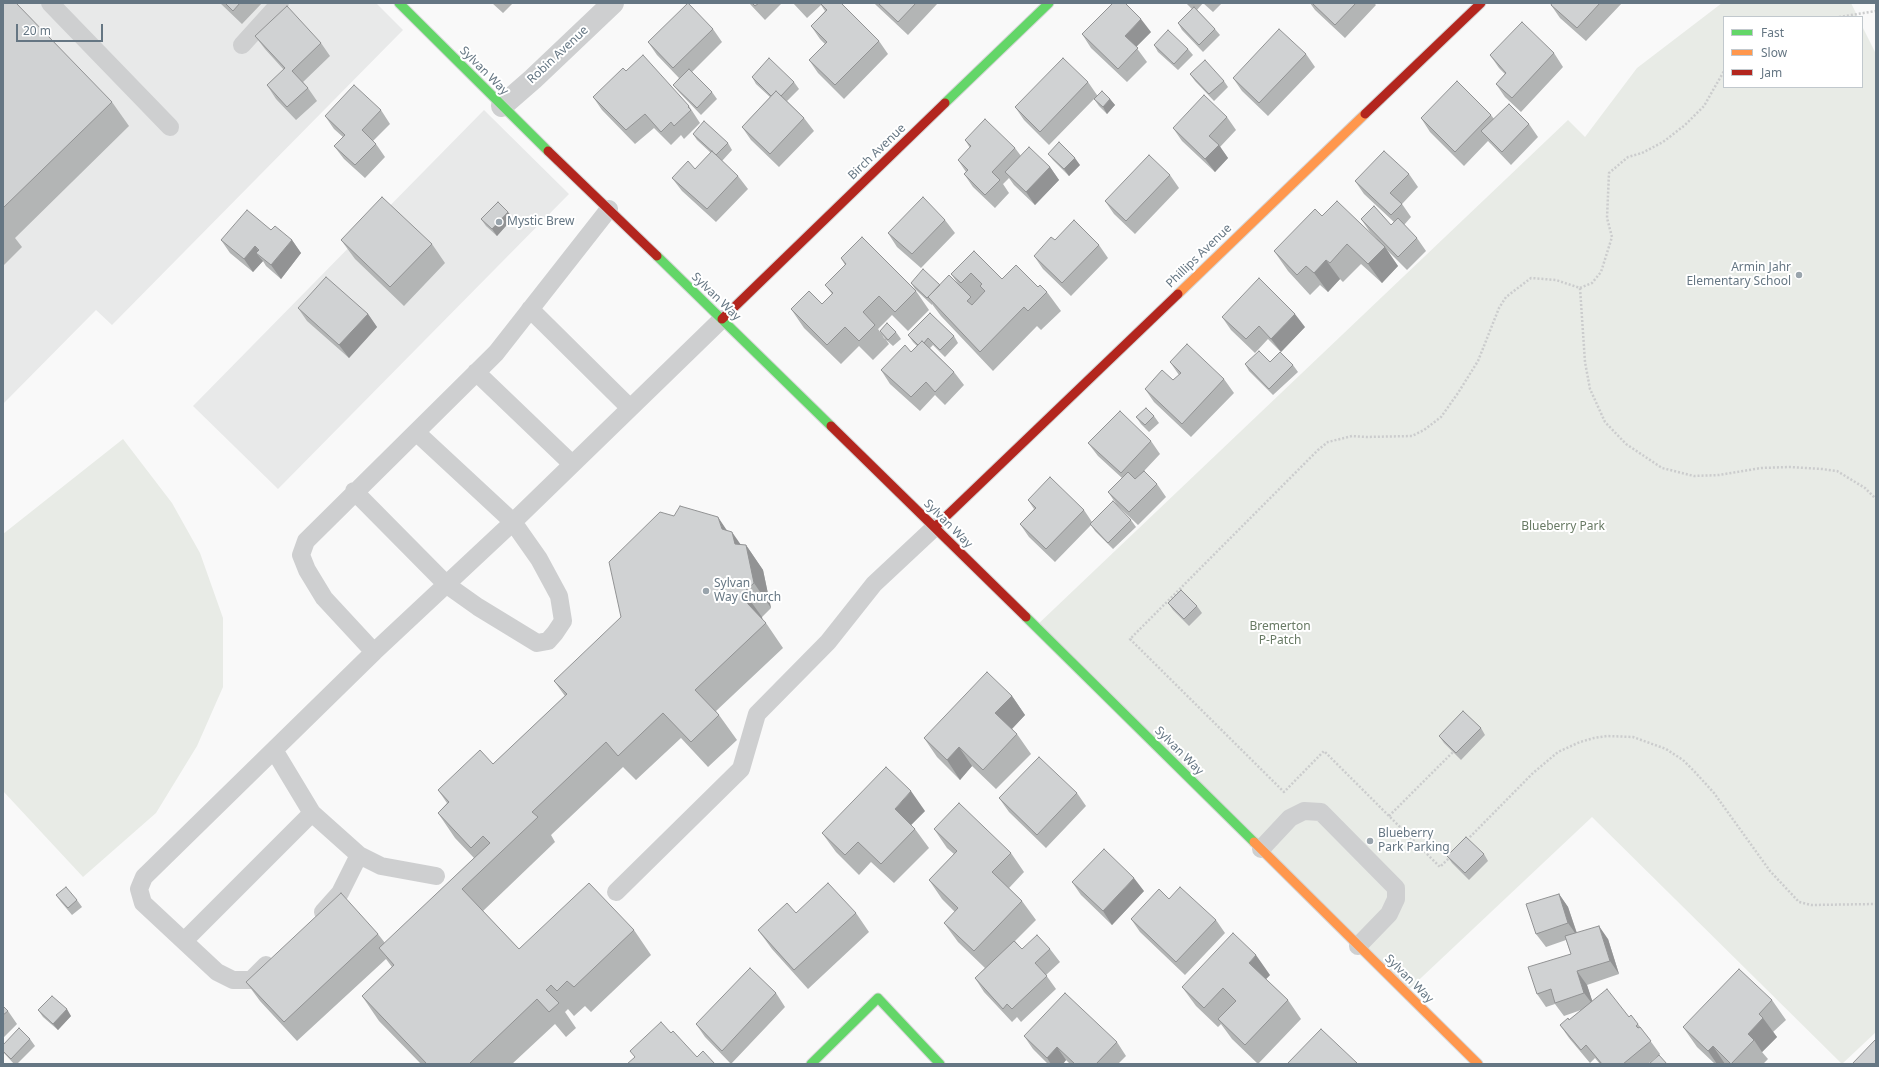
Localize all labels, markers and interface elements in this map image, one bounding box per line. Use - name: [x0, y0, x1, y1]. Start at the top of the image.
- scale bar: [18, 16, 105, 42]
- legend: [1723, 16, 1863, 88]
- text: 20 m: [23, 22, 51, 39]
- street label: Robin Avenue: [525, 23, 591, 87]
- text: Fast: [1761, 24, 1784, 41]
- street label: Sylvan Way: [457, 44, 511, 98]
- text: Slow: [1761, 44, 1787, 61]
- text: Jam: [1761, 64, 1782, 81]
- street label: Birch Avenue: [845, 121, 909, 183]
- place label: Mystic Brew: [507, 215, 575, 229]
- marker: Mystic Brew: [494, 217, 504, 227]
- street label: Phillips Avenue: [1163, 221, 1235, 291]
- place label: Armin Jahr Elementary School: [1686, 261, 1791, 289]
- street label: Sylvan Way: [688, 270, 744, 324]
- marker: Armin Jahr Elementary School: [1794, 270, 1804, 280]
- street label: Sylvan Way: [921, 497, 975, 551]
- park label: Blueberry Park: [1521, 520, 1605, 534]
- place label: Sylvan Way Church: [714, 577, 781, 605]
- marker: Sylvan Way Church: [701, 586, 711, 596]
- park label: Bremerton P-Patch: [1249, 620, 1311, 648]
- street label: Sylvan Way: [1152, 724, 1206, 778]
- place label: Blueberry Park Parking: [1378, 827, 1450, 855]
- marker: Blueberry Park Parking: [1365, 836, 1375, 846]
- street label: Sylvan Way: [1382, 952, 1436, 1006]

